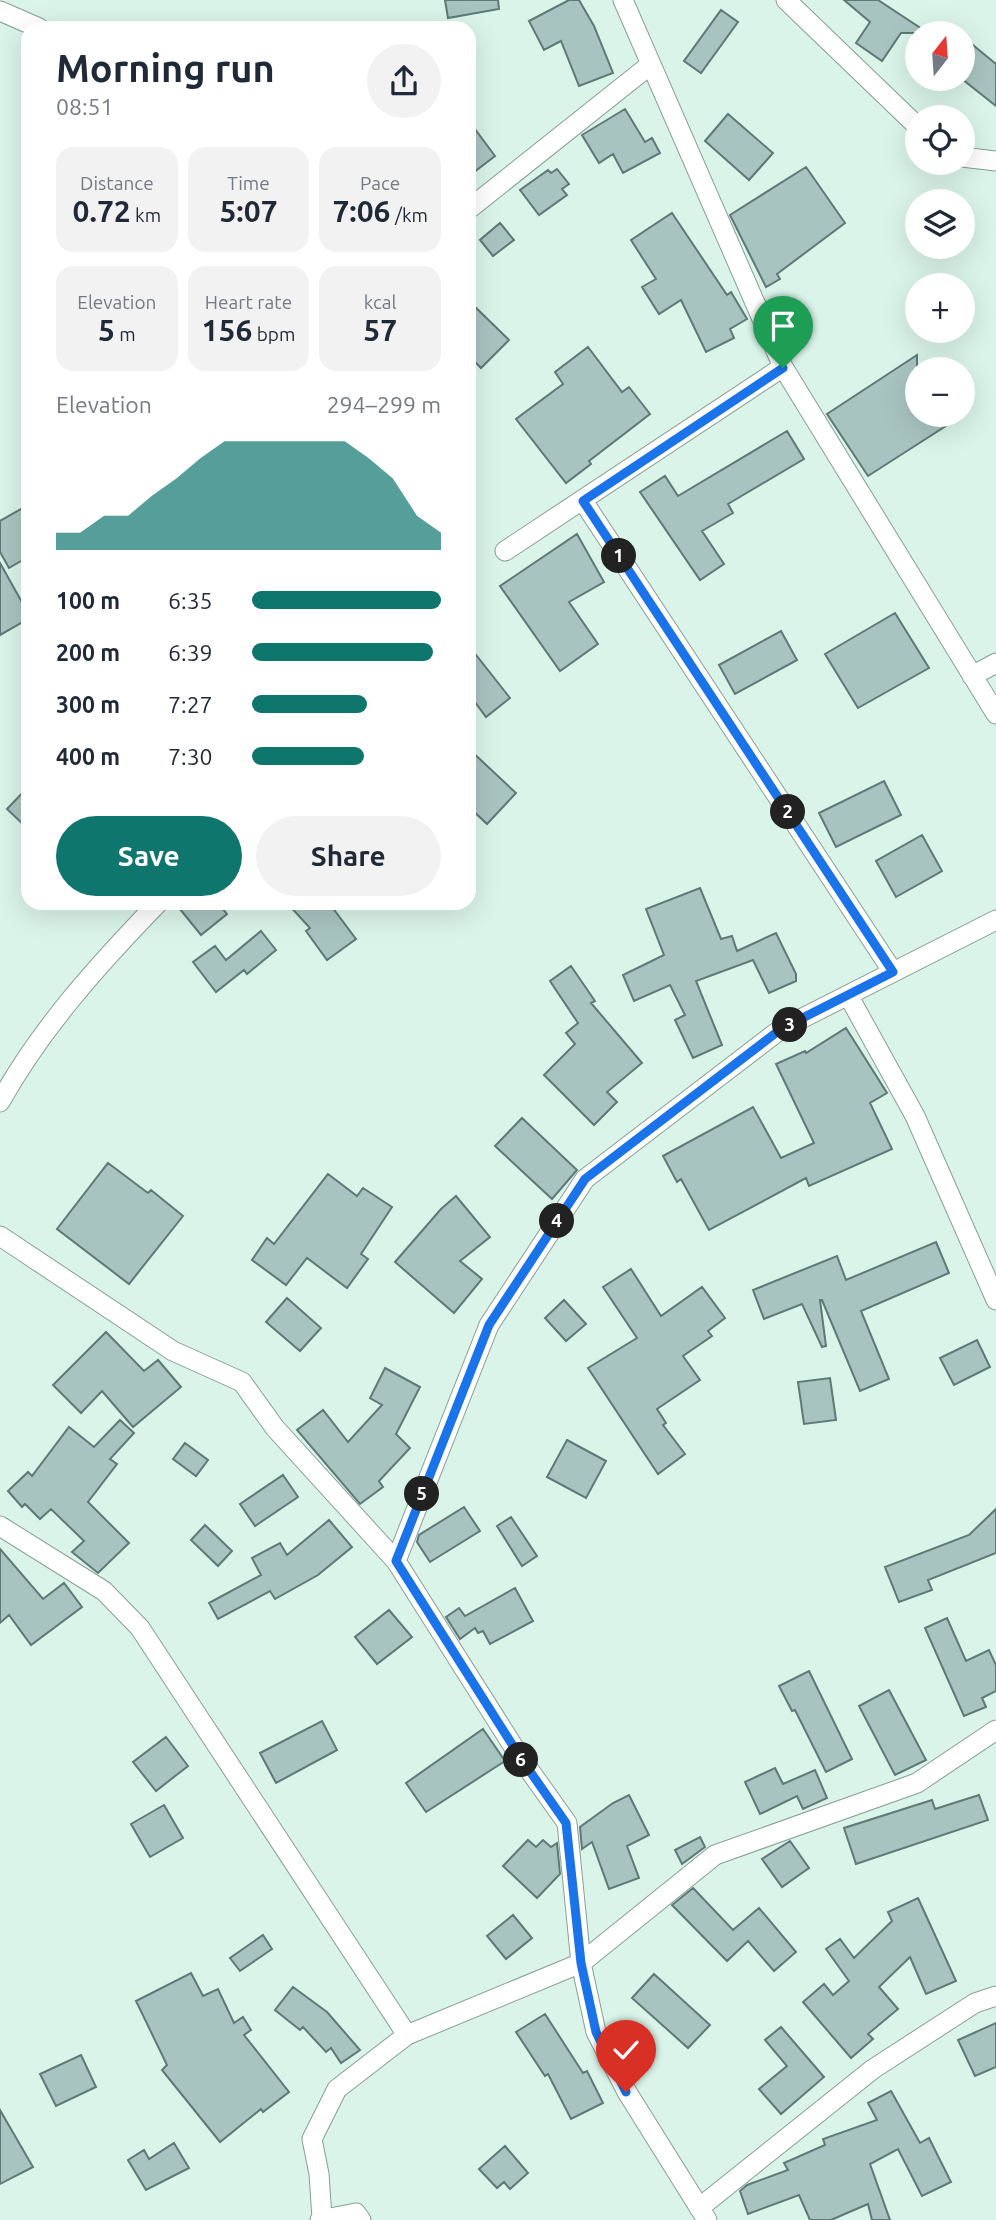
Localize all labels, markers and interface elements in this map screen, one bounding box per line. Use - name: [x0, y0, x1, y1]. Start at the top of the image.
- north arrow: [905, 21, 975, 91]
- map controls: [905, 21, 975, 427]
- button: share: [367, 44, 441, 118]
- text: Morning run: [56, 47, 275, 89]
- text: 08:51: [56, 94, 114, 119]
- button: locate: [905, 105, 975, 175]
- text: Distance: [80, 172, 154, 194]
- text: Time: [227, 172, 270, 194]
- text: Pace: [360, 172, 400, 194]
- button: layers: [905, 189, 975, 259]
- text: 0.72: [73, 194, 131, 228]
- text: 5:07: [219, 194, 278, 228]
- text: 7:06: [332, 194, 391, 228]
- text: km: [131, 204, 161, 226]
- text: /km: [391, 204, 428, 226]
- button: +: [905, 273, 975, 343]
- text: Elevation: [77, 291, 156, 313]
- text: Heart rate: [205, 291, 292, 313]
- text: kcal: [364, 291, 397, 313]
- pin: [753, 296, 813, 368]
- icon: arrive: [764, 307, 802, 345]
- text: 5: [98, 313, 115, 347]
- text: 156: [202, 313, 252, 347]
- text: 57: [363, 313, 397, 347]
- text: m: [115, 323, 136, 345]
- text: bpm: [252, 323, 295, 345]
- button: −: [905, 357, 975, 427]
- text: Elevation: [56, 392, 152, 417]
- text: 294–299 m: [327, 392, 441, 417]
- pin: 1: [602, 538, 636, 574]
- text: 1: [613, 544, 624, 566]
- text: 100 m: [56, 588, 120, 613]
- text: 6:35: [168, 588, 213, 613]
- text: 200 m: [56, 640, 120, 665]
- text: 6:39: [168, 640, 213, 665]
- text: 300 m: [56, 692, 120, 717]
- text: 7:27: [168, 692, 213, 717]
- text: 400 m: [56, 744, 120, 769]
- text: 7:30: [168, 744, 213, 769]
- pin: 2: [770, 794, 806, 830]
- text: 2: [782, 800, 793, 822]
- button: Save: [56, 816, 242, 896]
- button: Share: [256, 816, 441, 896]
- pin: 3: [772, 1007, 808, 1042]
- text: 3: [784, 1013, 795, 1035]
- pin: 4: [540, 1204, 574, 1238]
- text: 4: [551, 1209, 562, 1231]
- pin: 5: [404, 1476, 440, 1512]
- text: 5: [416, 1482, 427, 1504]
- pin: 6: [504, 1742, 538, 1778]
- text: 6: [515, 1748, 526, 1770]
- pin: [596, 2020, 656, 2092]
- icon: check: [607, 2031, 645, 2069]

